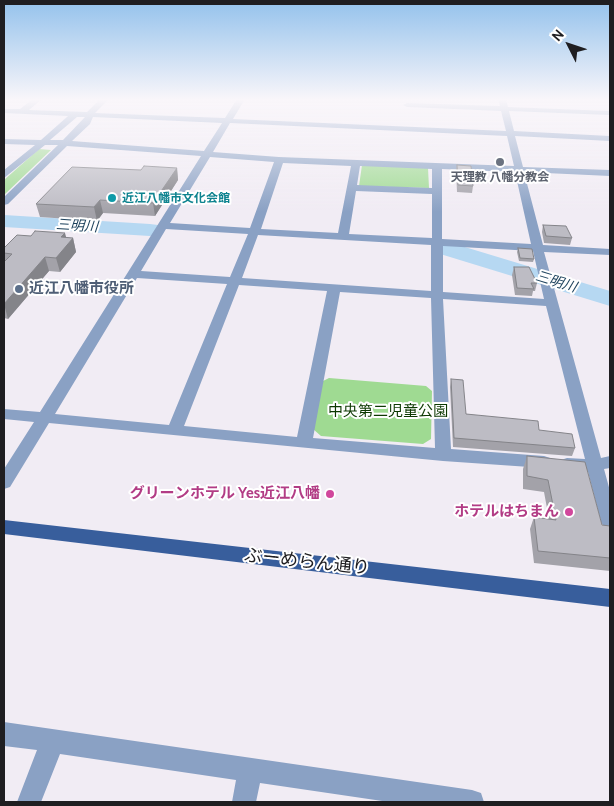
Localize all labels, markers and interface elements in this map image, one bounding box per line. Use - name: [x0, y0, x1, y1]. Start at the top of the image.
- north arrow: [544, 20, 594, 70]
- text: N: [548, 26, 568, 45]
- marker: 天理教 八幡分教会: [494, 156, 506, 168]
- place label: 天理教 八幡分教会: [451, 170, 549, 184]
- place label: 近江八幡市文化会館: [122, 191, 230, 205]
- marker: 近江八幡市文化会館: [106, 192, 118, 204]
- water label: 三明川: [55, 216, 99, 236]
- water label: 三明川: [533, 268, 579, 296]
- place label: 近江八幡市役所: [29, 280, 134, 298]
- marker: 近江八幡市役所: [13, 283, 25, 295]
- park label: 中央第二児童公園: [328, 403, 448, 421]
- place label: グリーンホテル Yes近江八幡: [130, 485, 320, 503]
- marker: グリーンホテル Yes近江八幡: [324, 488, 336, 500]
- place label: ホテルはちまん: [454, 503, 559, 521]
- marker: ホテルはちまん: [563, 506, 575, 518]
- street label: ぶーめらん通り: [243, 545, 371, 579]

